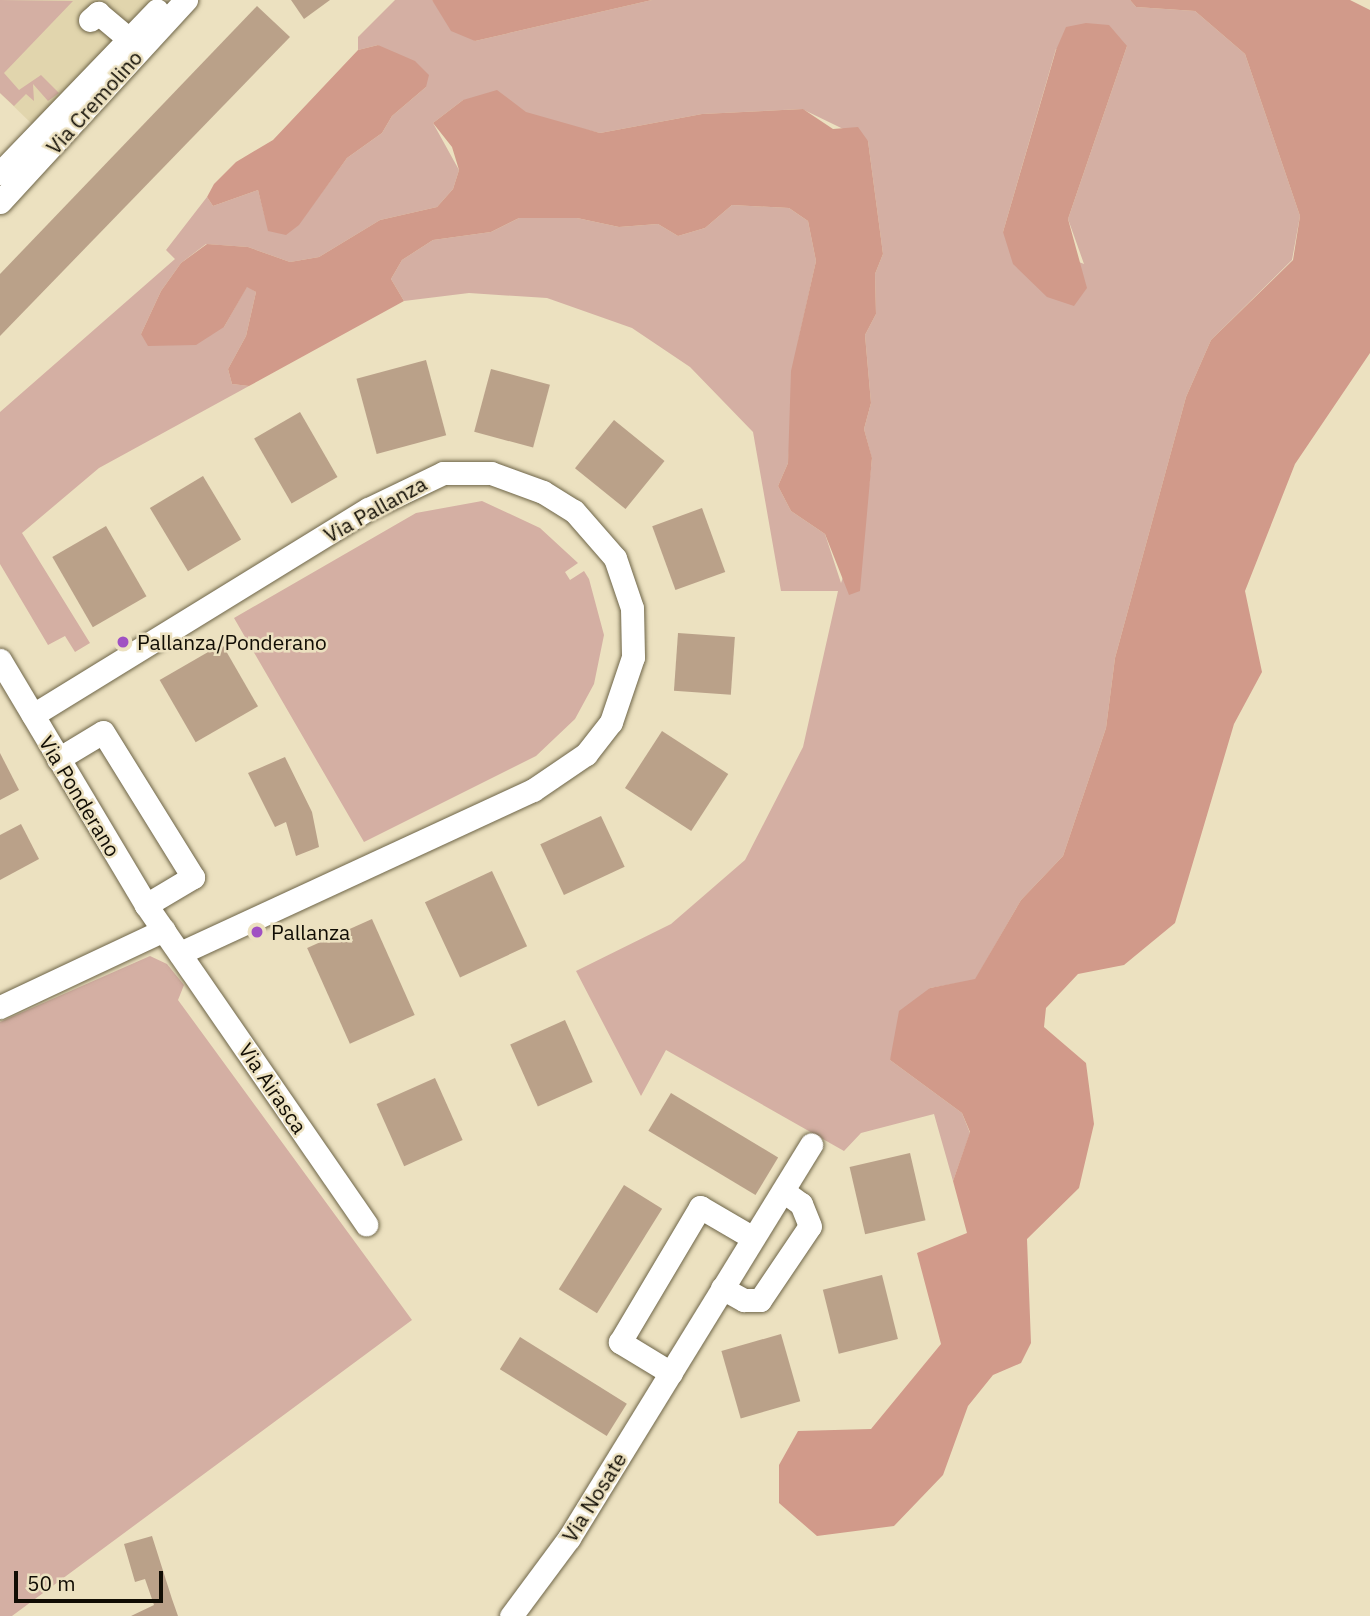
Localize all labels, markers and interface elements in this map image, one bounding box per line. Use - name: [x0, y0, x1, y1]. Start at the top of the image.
- street label: Via Cremolino: [41, 45, 147, 159]
- street label: Via Pallanza: [319, 471, 431, 547]
- place label: Pallanza/Ponderano: [137, 629, 327, 655]
- marker: Pallanza/Ponderano: [115, 634, 131, 650]
- street label: Via Ponderano: [34, 731, 126, 861]
- place label: Pallanza: [271, 919, 350, 945]
- marker: Pallanza: [249, 924, 265, 940]
- street label: Via Airasca: [234, 1038, 312, 1138]
- street label: Via Nosate: [557, 1447, 631, 1547]
- scale bar: [18, 1556, 166, 1600]
- text: 50 m: [27, 1569, 76, 1597]

